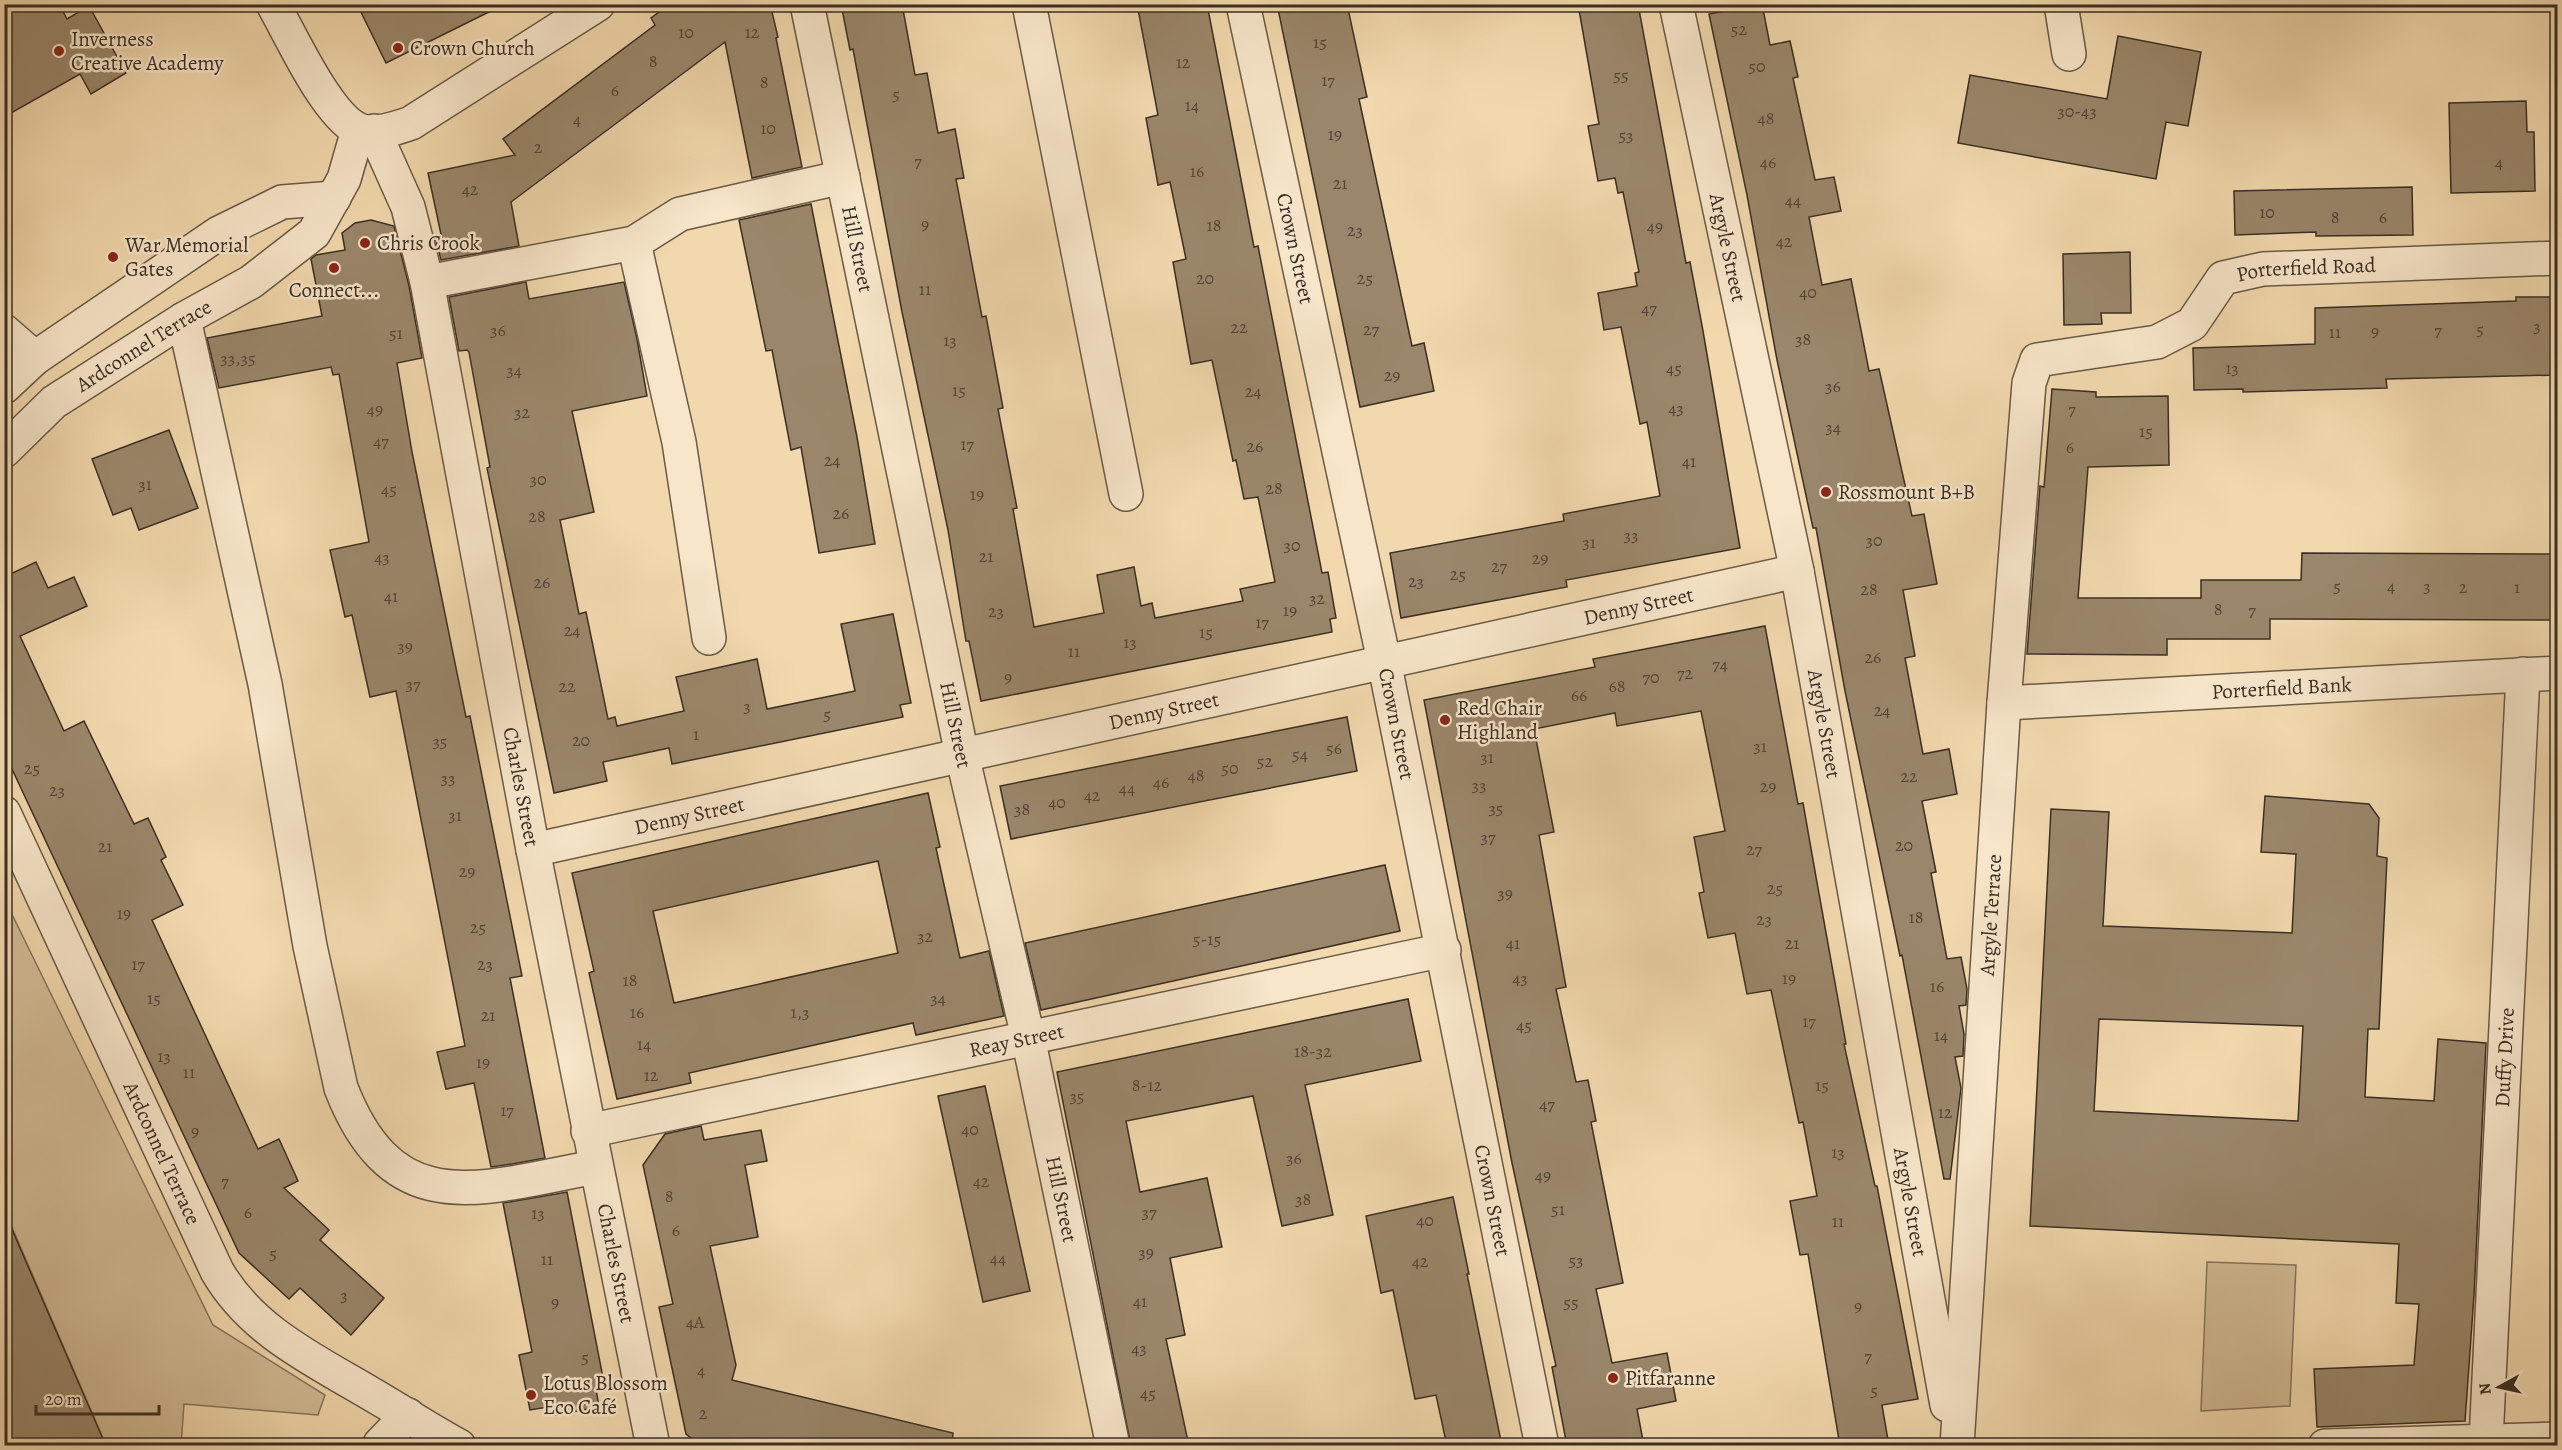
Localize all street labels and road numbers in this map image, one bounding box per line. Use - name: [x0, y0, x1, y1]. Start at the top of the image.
- street label: Crown Street: [1270, 190, 1321, 307]
- street label: Argyle Street: [1703, 190, 1753, 304]
- street label: Hill Street: [835, 203, 880, 295]
- street label: Porterfield Road: [2234, 251, 2377, 289]
- street label: Ardconnel Terrace: [70, 293, 216, 399]
- street label: Denny Street: [1581, 580, 1696, 632]
- street label: Crown Street: [1372, 666, 1422, 782]
- street label: Argyle Street: [1801, 666, 1848, 781]
- street label: Porterfield Bank: [2211, 670, 2353, 706]
- street label: Hill Street: [933, 679, 979, 771]
- street label: Denny Street: [1106, 685, 1222, 737]
- street label: Charles Street: [496, 725, 546, 849]
- street label: Denny Street: [632, 790, 747, 841]
- street label: Argyle Terrace: [1973, 853, 2008, 978]
- street label: Duffy Drive: [2488, 1007, 2521, 1108]
- street label: Reay Street: [967, 1017, 1067, 1064]
- street label: Ardconnel Terrace: [116, 1076, 208, 1229]
- street label: Crown Street: [1468, 1142, 1517, 1258]
- street label: Argyle Street: [1887, 1144, 1934, 1259]
- street label: Hill Street: [1039, 1153, 1084, 1245]
- street label: Charles Street: [591, 1201, 642, 1325]

